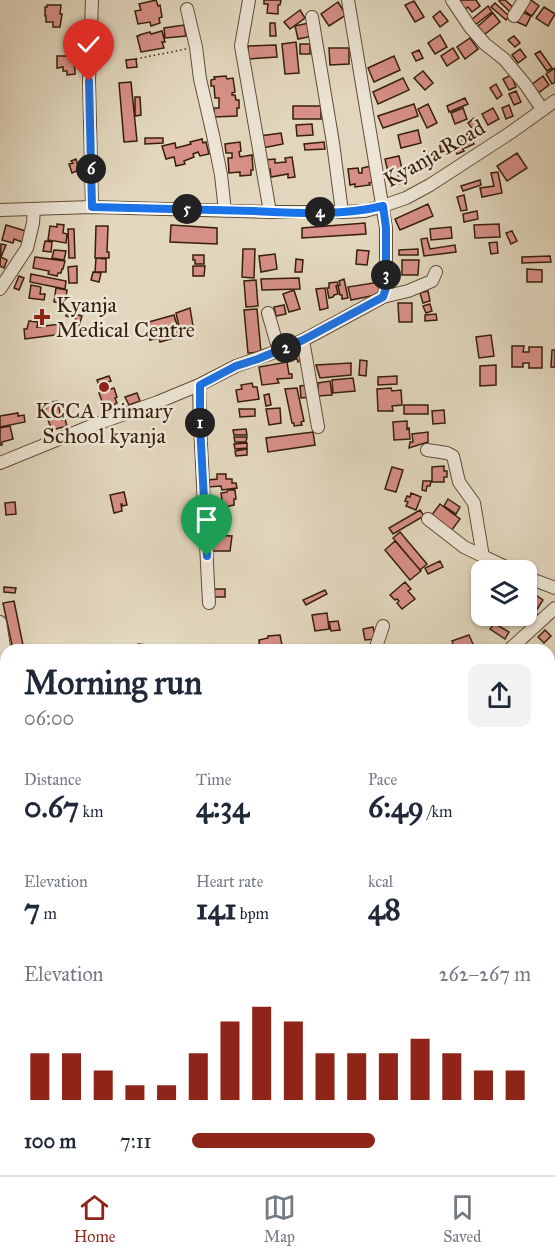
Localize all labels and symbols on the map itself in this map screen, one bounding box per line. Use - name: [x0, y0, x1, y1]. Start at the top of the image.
- pin: [63, 19, 114, 81]
- street label: Kyanja Road: [379, 114, 490, 193]
- pin: 6: [76, 154, 106, 184]
- pin: 5: [172, 194, 202, 224]
- pin: 4: [305, 197, 335, 227]
- pin: 3: [371, 260, 401, 290]
- place label: Kyanja Medical Centre: [56, 291, 195, 343]
- marker: Kyanja Medical Centre: [33, 308, 51, 326]
- pin: 2: [271, 333, 301, 363]
- marker: KCCA Primary School kyanja: [97, 380, 111, 394]
- place label: KCCA Primary School kyanja: [35, 397, 174, 449]
- pin: 1: [185, 408, 215, 438]
- pin: [181, 494, 232, 556]

